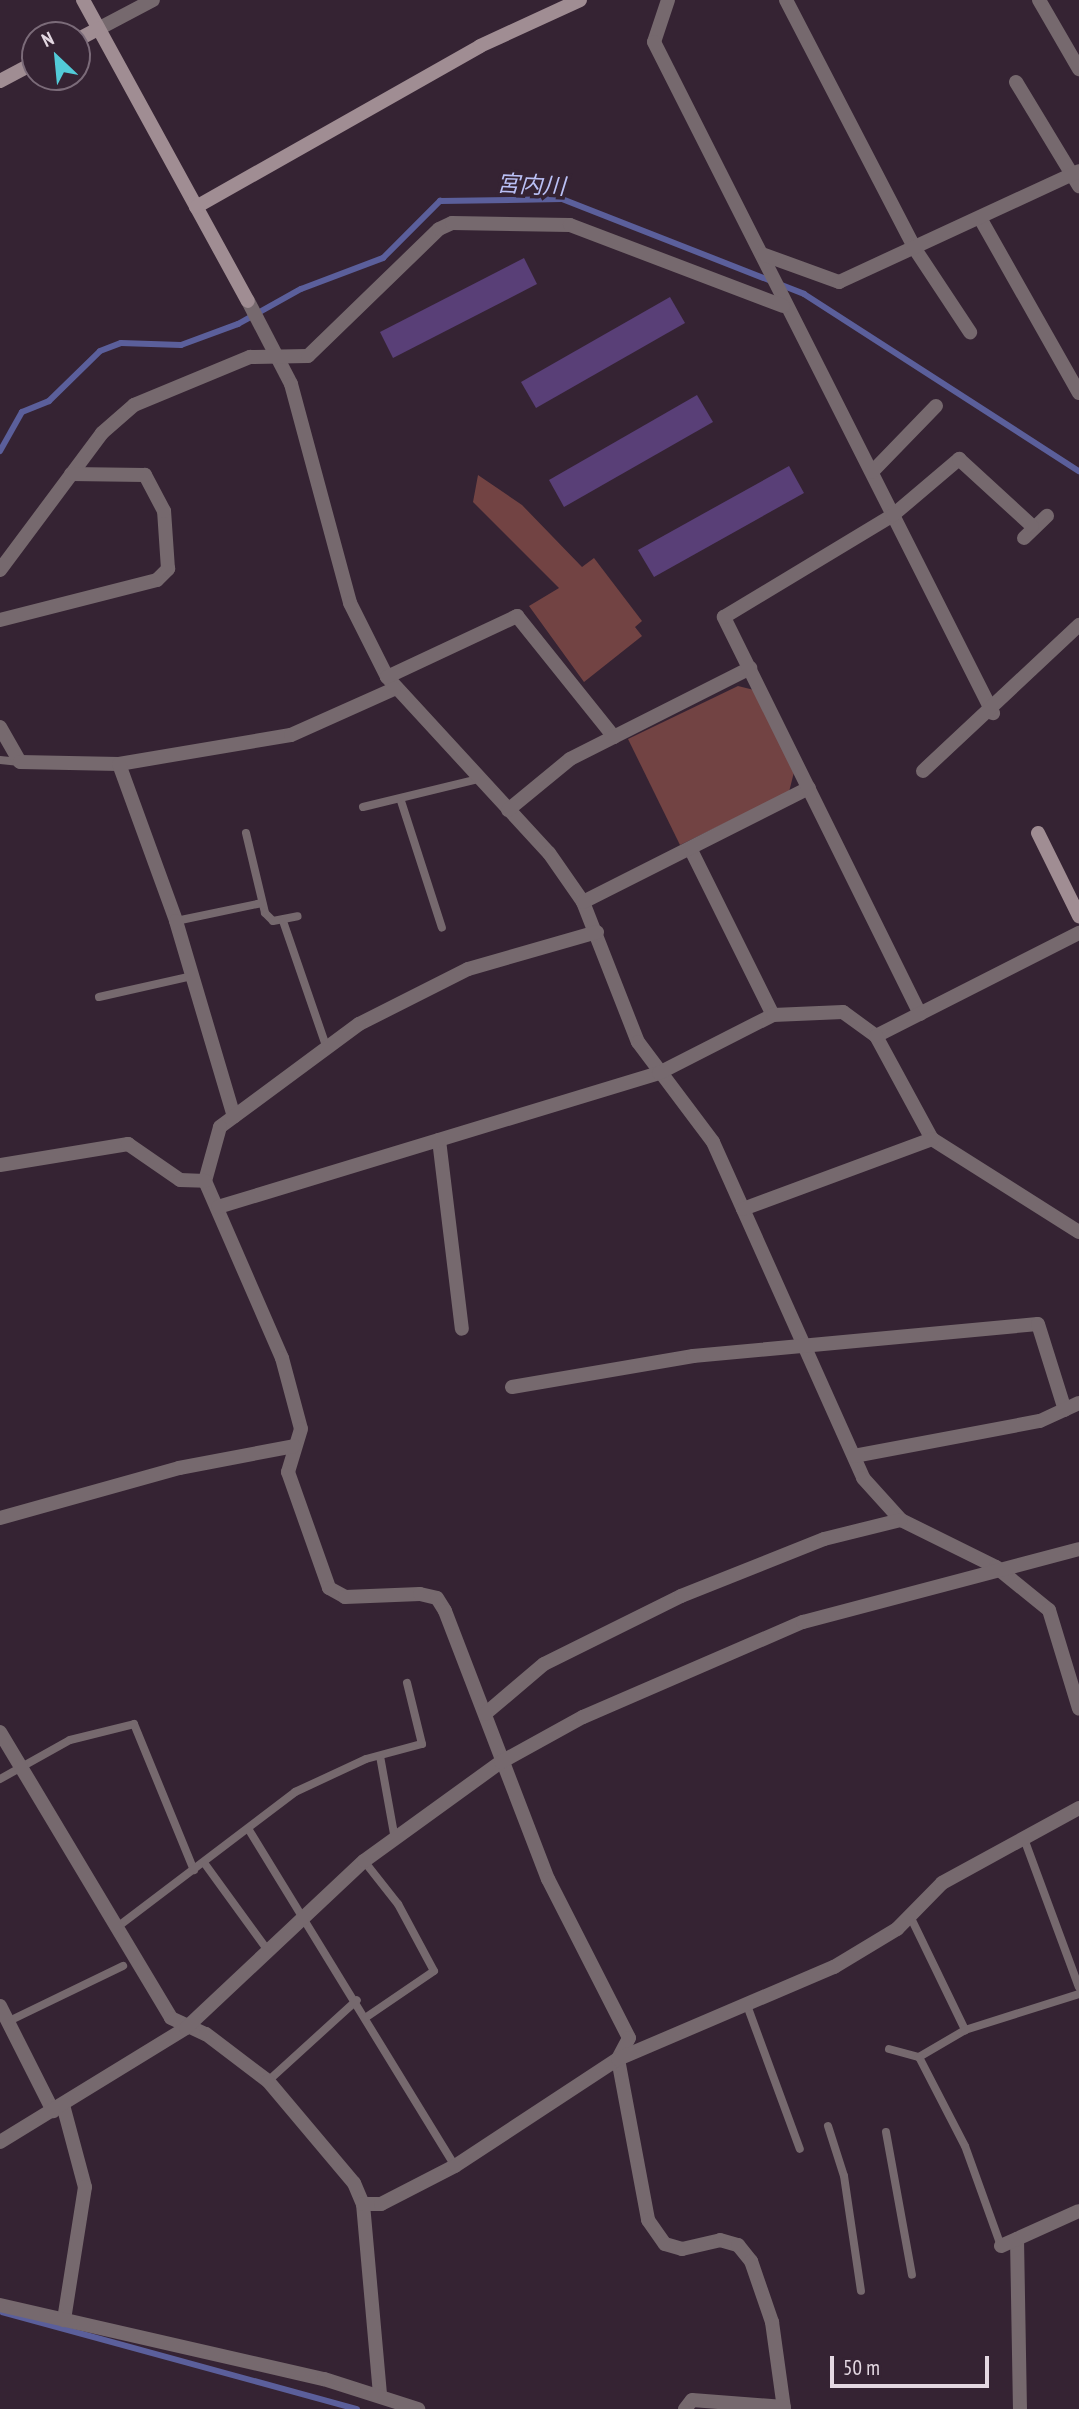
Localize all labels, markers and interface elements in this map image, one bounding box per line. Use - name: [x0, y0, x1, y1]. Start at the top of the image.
- north arrow: [21, 21, 91, 91]
- text: N: [38, 26, 58, 52]
- water label: 宮内川: [496, 169, 566, 201]
- scale bar: [834, 2342, 993, 2386]
- text: 50 m: [843, 2354, 880, 2381]

